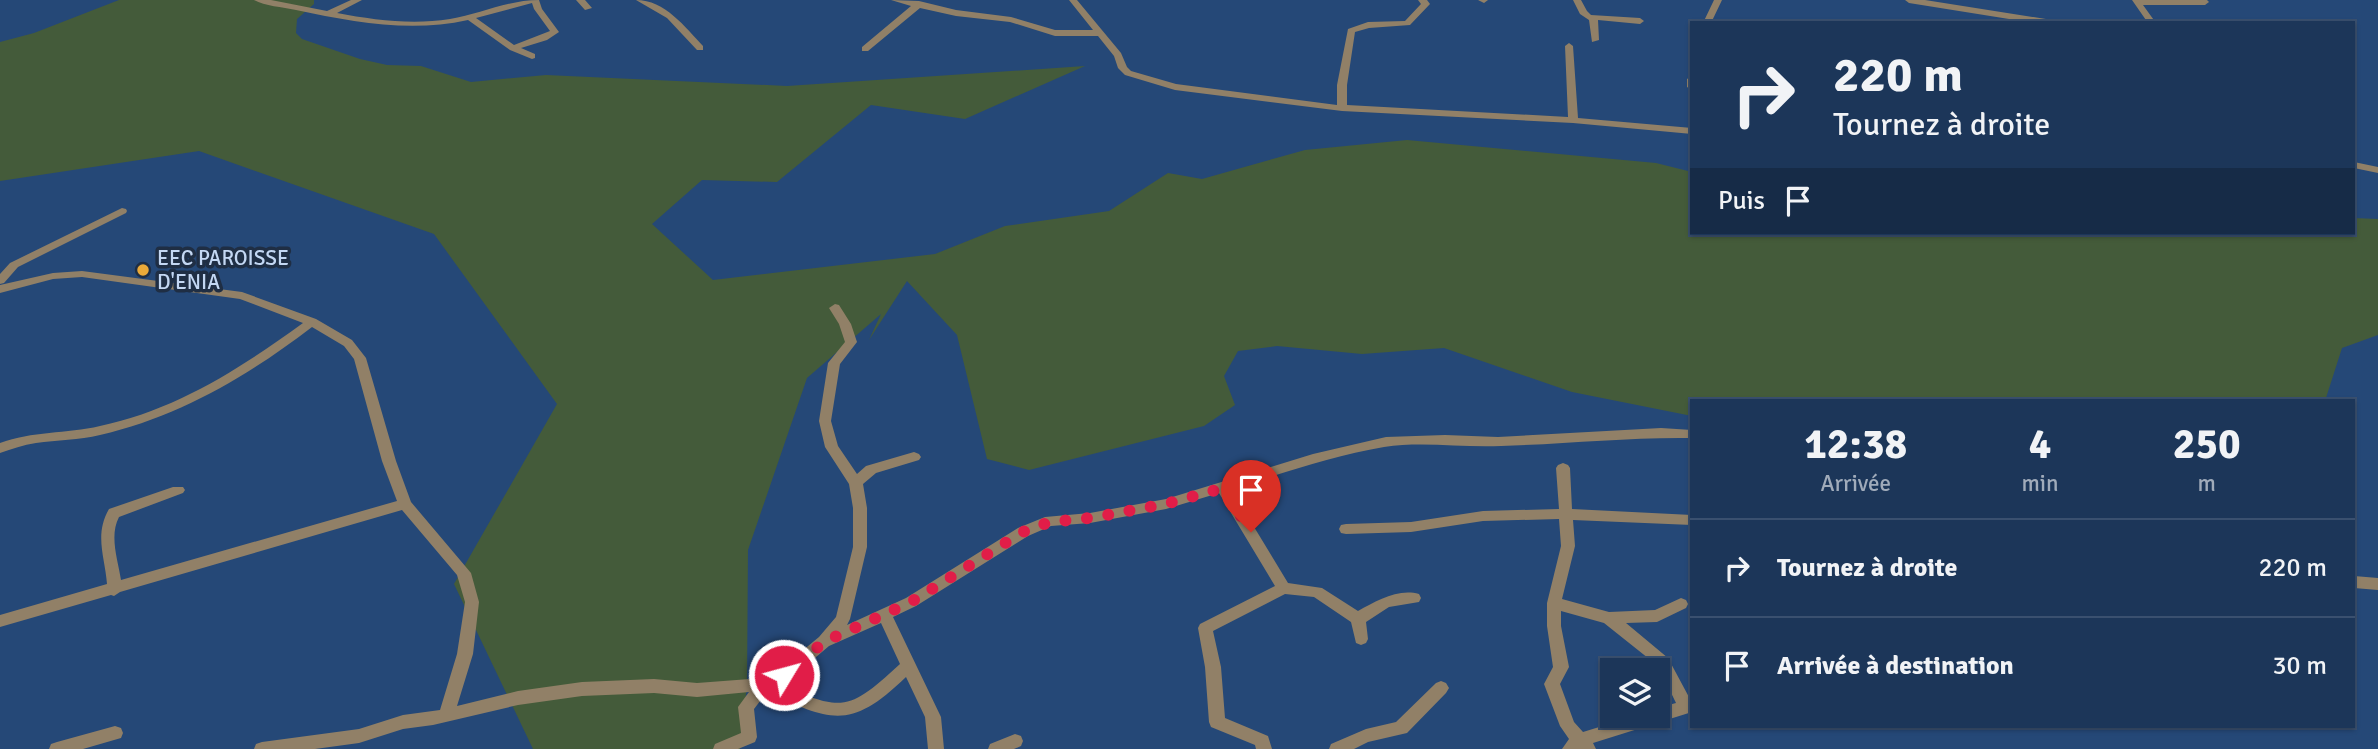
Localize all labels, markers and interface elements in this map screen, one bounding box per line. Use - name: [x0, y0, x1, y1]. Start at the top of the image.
- text: 220 m: [1833, 45, 1963, 105]
- icon: right: [1718, 49, 1809, 140]
- text: Tournez à droite: [1833, 105, 2050, 144]
- icon: arrive: [1779, 182, 1817, 220]
- text: Puis: [1718, 185, 1765, 217]
- place label: EEC PAROISSE D'ENIA: [157, 245, 289, 295]
- marker: EEC PAROISSE D'ENIA: [135, 262, 151, 278]
- text: 12:38: [1804, 419, 1907, 470]
- text: 4: [2029, 419, 2051, 470]
- text: 250: [2173, 419, 2241, 470]
- pin: [1221, 460, 1281, 532]
- text: Arrivée: [1820, 469, 1891, 498]
- text: min: [2021, 469, 2059, 498]
- text: m: [2198, 469, 2216, 498]
- icon: arrive: [1232, 471, 1270, 509]
- icon: right: [1718, 549, 1756, 587]
- text: Tournez à droite: [1777, 552, 1957, 584]
- text: 220 m: [2258, 552, 2327, 584]
- position arrow: [747, 638, 821, 712]
- icon: arrive: [1718, 647, 1756, 685]
- text: Arrivée à destination: [1777, 650, 2014, 682]
- text: 30 m: [2272, 650, 2327, 682]
- map controls: [1600, 658, 1670, 728]
- button: layers: [1600, 658, 1670, 728]

